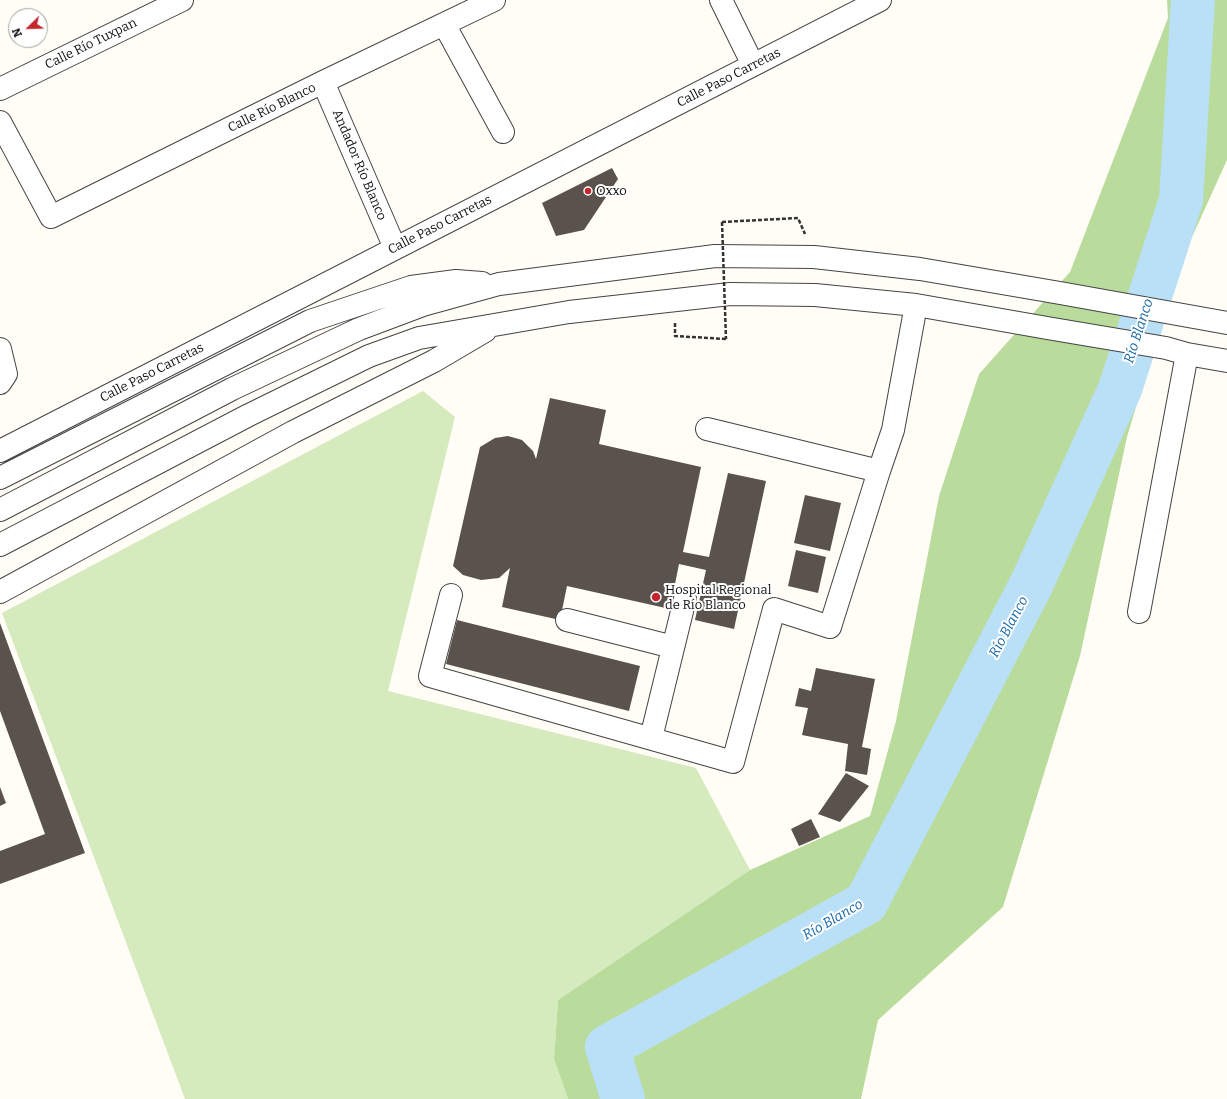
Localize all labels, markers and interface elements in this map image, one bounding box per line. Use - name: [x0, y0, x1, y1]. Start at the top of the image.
- north arrow: [8, 8, 48, 48]
- street label: Calle Río Tuxpan: [43, 15, 139, 73]
- text: N: [10, 26, 25, 39]
- street label: Calle Paso Carretas: [674, 45, 784, 111]
- street label: Calle Río Blanco: [226, 80, 318, 136]
- street label: Andador Río Blanco: [329, 107, 389, 223]
- place label: Oxxo: [596, 183, 627, 199]
- marker: Oxxo: [583, 186, 593, 196]
- street label: Calle Paso Carretas: [385, 192, 495, 258]
- water label: Río Blanco: [1121, 297, 1157, 365]
- street label: Calle Paso Carretas: [97, 340, 207, 406]
- place label: Hospital Regional de Río Blanco: [665, 582, 771, 613]
- marker: Hospital Regional de Río Blanco: [650, 591, 662, 603]
- water label: Río Blanco: [986, 594, 1032, 660]
- water label: Río Blanco: [800, 896, 866, 944]

